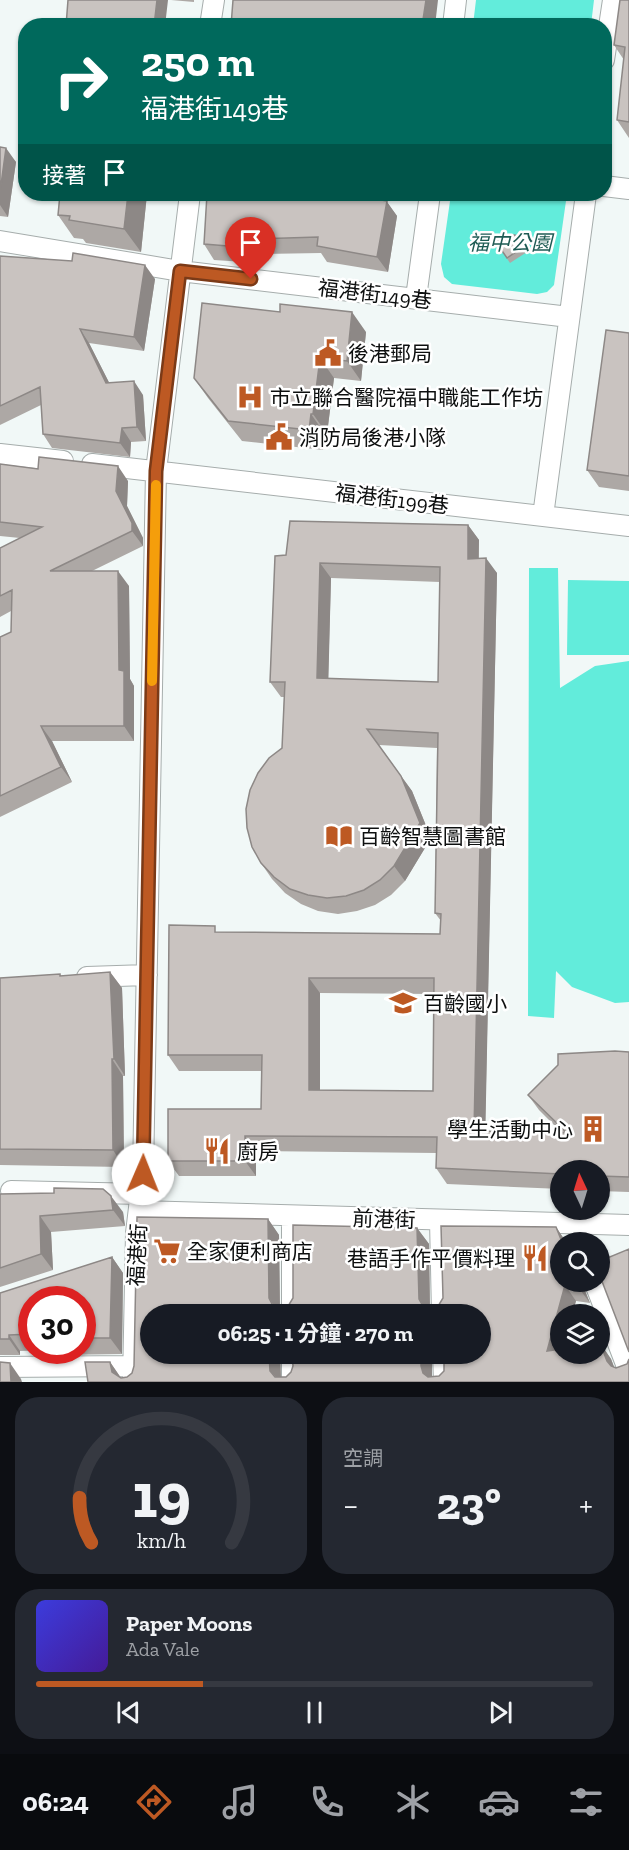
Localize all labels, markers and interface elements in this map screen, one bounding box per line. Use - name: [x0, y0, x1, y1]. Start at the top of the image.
- text: 250 m: [141, 36, 254, 87]
- icon: right: [42, 42, 120, 120]
- text: 福港街149巷: [141, 93, 288, 125]
- icon: arrive: [98, 156, 131, 189]
- text: 接著: [42, 162, 86, 189]
- pin: [225, 217, 276, 279]
- icon: arrive: [234, 226, 267, 259]
- park label: 福中公園: [468, 230, 555, 255]
- street label: 福港街149巷: [317, 275, 433, 313]
- public building icon: 後港郵局: [313, 338, 343, 368]
- place label: 後港郵局: [348, 341, 432, 366]
- hospital icon: 市立聯合醫院福中職能工作坊: [235, 382, 265, 412]
- place label: 市立聯合醫院福中職能工作坊: [270, 385, 543, 410]
- public building icon: 消防局後港小隊: [264, 422, 294, 452]
- place label: 消防局後港小隊: [299, 425, 446, 450]
- street label: 福港街199巷: [334, 480, 450, 518]
- library icon: 百齡智慧圖書館: [324, 821, 354, 851]
- place label: 百齡智慧圖書館: [359, 824, 506, 849]
- school or university icon: 百齡國小: [388, 988, 418, 1018]
- place label: 百齡國小: [423, 991, 507, 1016]
- building icon: 學生活動中心: [578, 1114, 608, 1144]
- place label: 學生活動中心: [447, 1117, 573, 1142]
- restaurant icon: 廚房: [202, 1136, 232, 1166]
- place label: 廚房: [237, 1139, 279, 1164]
- position arrow: [111, 1142, 175, 1206]
- north arrow: [550, 1160, 610, 1220]
- map controls: [550, 1160, 610, 1364]
- street label: 前港街: [352, 1205, 416, 1233]
- street label: 福港街: [123, 1223, 151, 1287]
- button: search: [550, 1232, 610, 1292]
- supermarket icon: 全家便利商店: [152, 1236, 182, 1266]
- place label: 全家便利商店: [187, 1239, 313, 1264]
- restaurant icon: 巷語手作平價料理: [520, 1243, 550, 1273]
- place label: 巷語手作平價料理: [347, 1246, 515, 1271]
- speed limit sign: 30: [18, 1286, 96, 1364]
- button: layers: [550, 1304, 610, 1364]
- text: 06:25 · 1 分鐘 · 270 m: [218, 1320, 413, 1347]
- text: 空調: [343, 1446, 383, 1470]
- text: 19: [132, 1458, 190, 1533]
- text: 23°: [437, 1477, 501, 1531]
- text: −: [343, 1485, 358, 1524]
- text: +: [579, 1485, 593, 1524]
- text: km/h: [137, 1528, 185, 1553]
- text: Paper Moons: [126, 1610, 252, 1637]
- text: Ada Vale: [126, 1637, 199, 1661]
- icon: previous: [112, 1696, 145, 1729]
- icon: pause: [298, 1696, 331, 1729]
- icon: next: [484, 1696, 517, 1729]
- icon: directions: [133, 1781, 175, 1823]
- icon: music: [219, 1781, 261, 1823]
- icon: phone: [306, 1781, 348, 1823]
- icon: climate: [392, 1781, 434, 1823]
- icon: car: [478, 1781, 520, 1823]
- icon: filters: [565, 1781, 607, 1823]
- text: 06:24: [22, 1786, 89, 1818]

